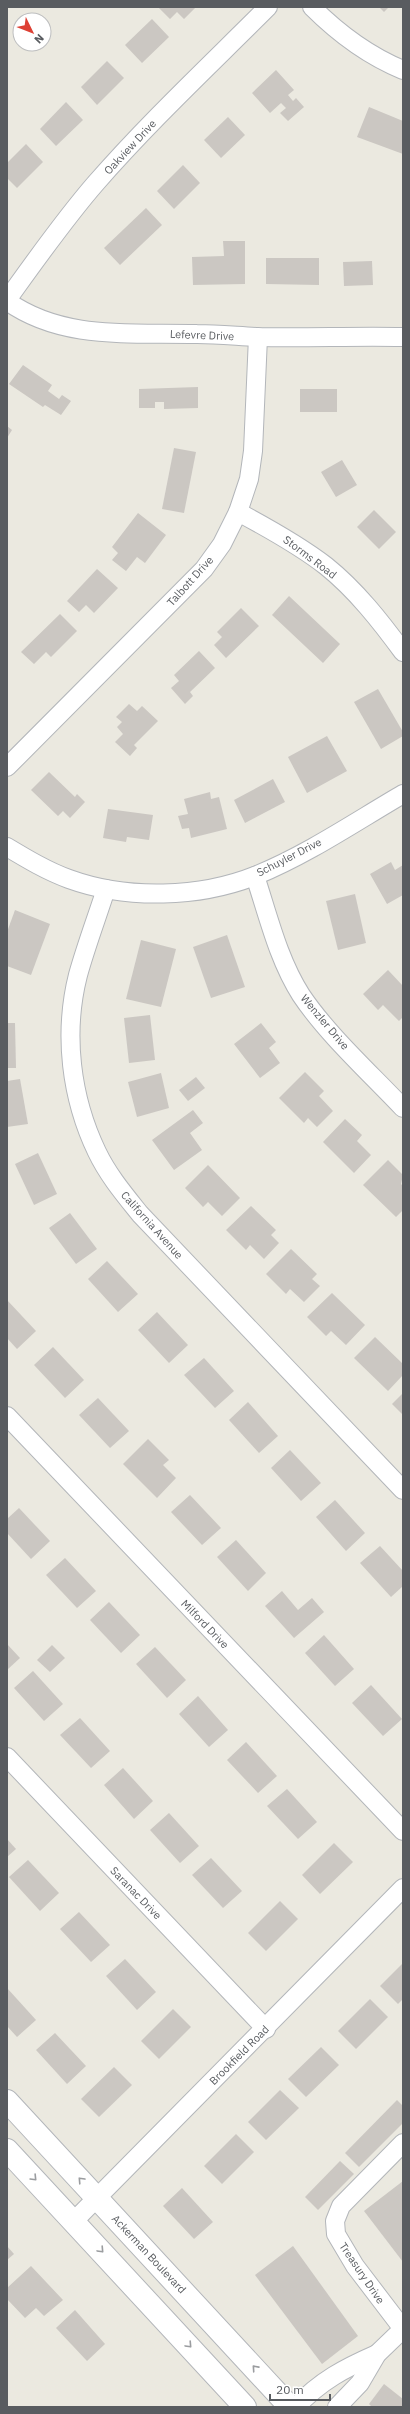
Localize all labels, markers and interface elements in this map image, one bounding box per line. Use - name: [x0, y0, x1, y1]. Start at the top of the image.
- north arrow: [12, 12, 52, 52]
- text: N: [31, 31, 47, 47]
- street label: Oakview Drive: [101, 117, 159, 177]
- street label: Lefevre Drive: [170, 327, 234, 343]
- street label: Storms Road: [281, 532, 339, 582]
- street label: Talbott Drive: [164, 553, 216, 609]
- street label: Schuyler Drive: [254, 835, 324, 879]
- street label: Wenzler Drive: [298, 991, 352, 1053]
- street label: California Avenue: [118, 1188, 186, 1262]
- street label: Milford Drive: [178, 1597, 232, 1651]
- street label: Saranac Drive: [107, 1864, 165, 1922]
- street label: Brookfield Road: [206, 2022, 272, 2088]
- one-way arrow: [29, 2173, 37, 2181]
- one-way arrow: [78, 2177, 85, 2185]
- street label: Ackerman Boulevard: [109, 2212, 189, 2296]
- street label: Treasury Drive: [336, 2240, 388, 2306]
- one-way arrow: [96, 2245, 103, 2253]
- one-way arrow: [184, 2340, 192, 2348]
- one-way arrow: [252, 2365, 259, 2373]
- scale bar: [270, 2376, 330, 2402]
- text: 20 m: [276, 2382, 304, 2397]

